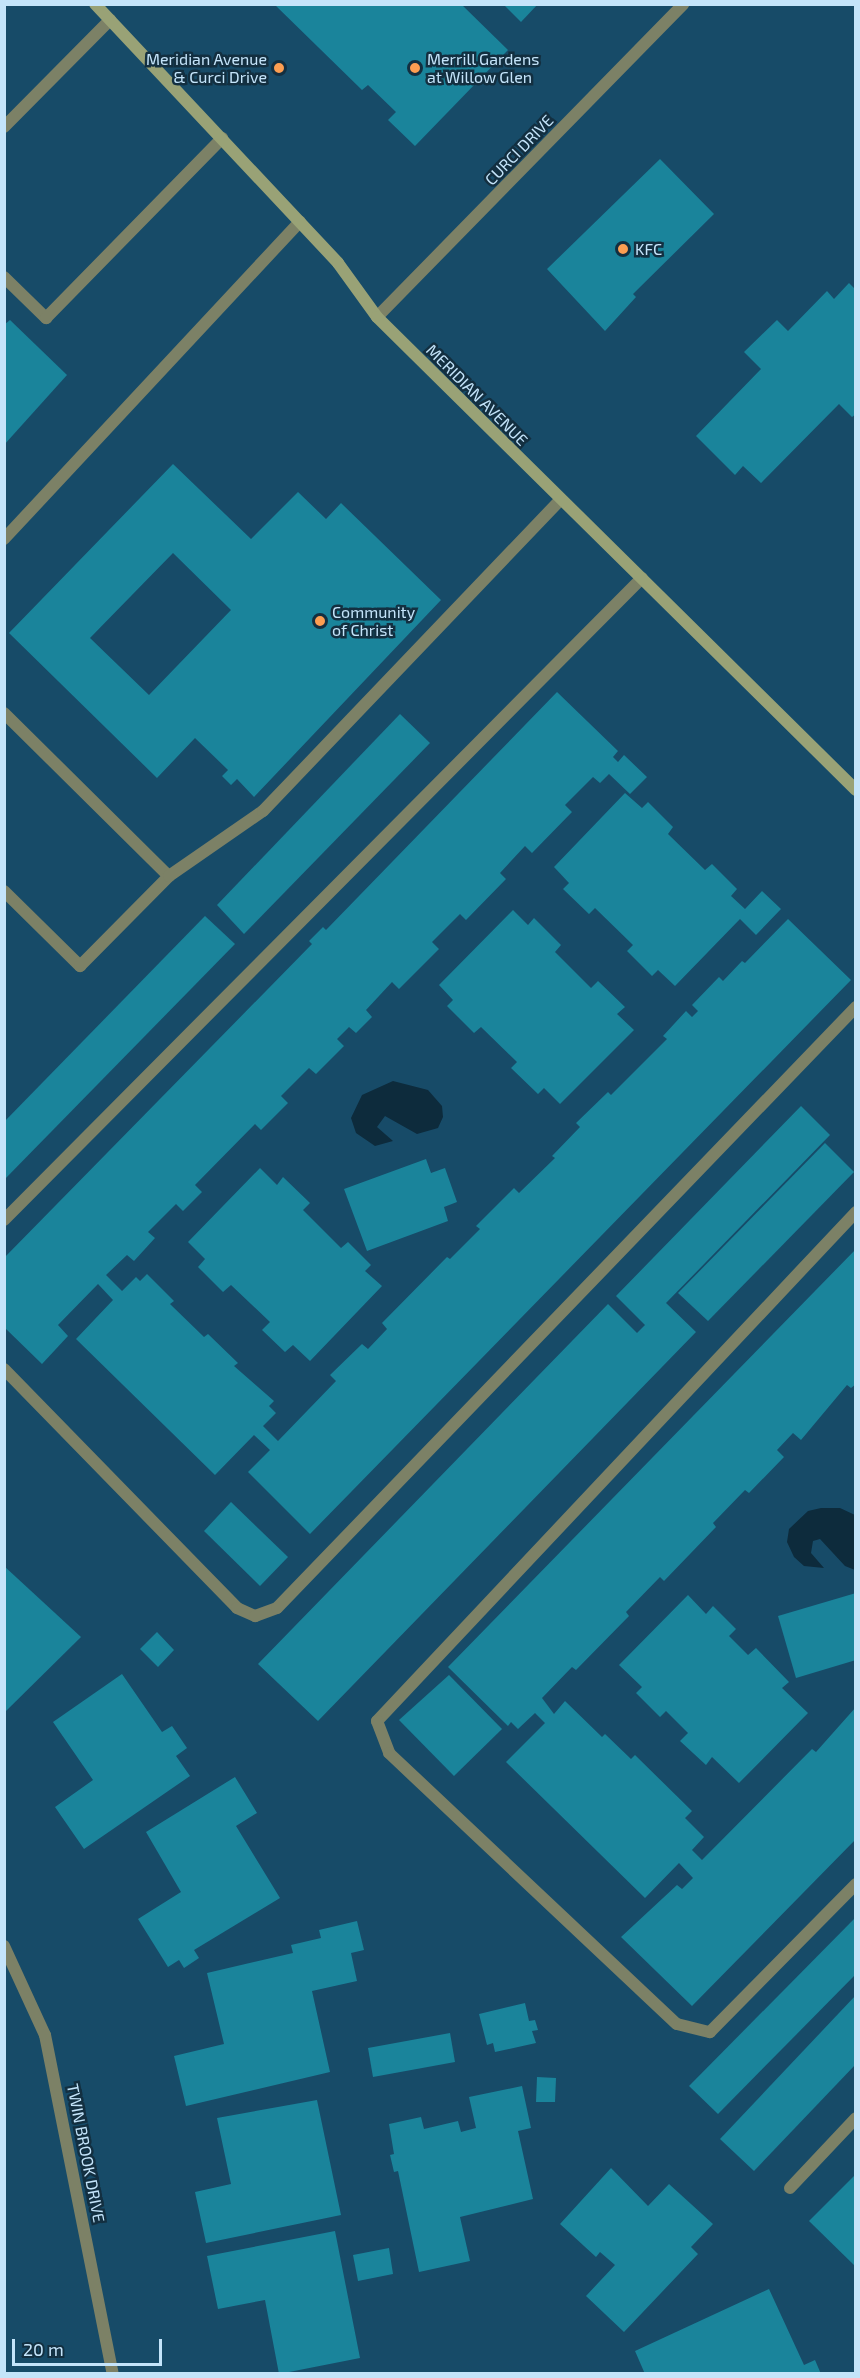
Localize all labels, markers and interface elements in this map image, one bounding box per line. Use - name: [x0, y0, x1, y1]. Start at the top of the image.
- place label: Meridian Avenue & Curci Drive: [146, 49, 267, 87]
- place label: Merrill Gardens at Willow Glen: [427, 49, 540, 87]
- marker: Meridian Avenue & Curci Drive: [272, 61, 286, 75]
- marker: Merrill Gardens at Willow Glen: [408, 61, 422, 75]
- street label: CURCI DRIVE: [481, 111, 557, 189]
- place label: KFC: [635, 239, 662, 259]
- marker: KFC: [616, 242, 630, 256]
- street label: MERIDIAN AVENUE: [422, 340, 532, 450]
- place label: Community of Christ: [332, 602, 415, 640]
- marker: Community of Christ: [313, 614, 327, 628]
- street label: TWIN BROOK DRIVE: [63, 2082, 109, 2224]
- scale bar: [15, 2327, 165, 2365]
- text: 20 m: [23, 2338, 64, 2360]

